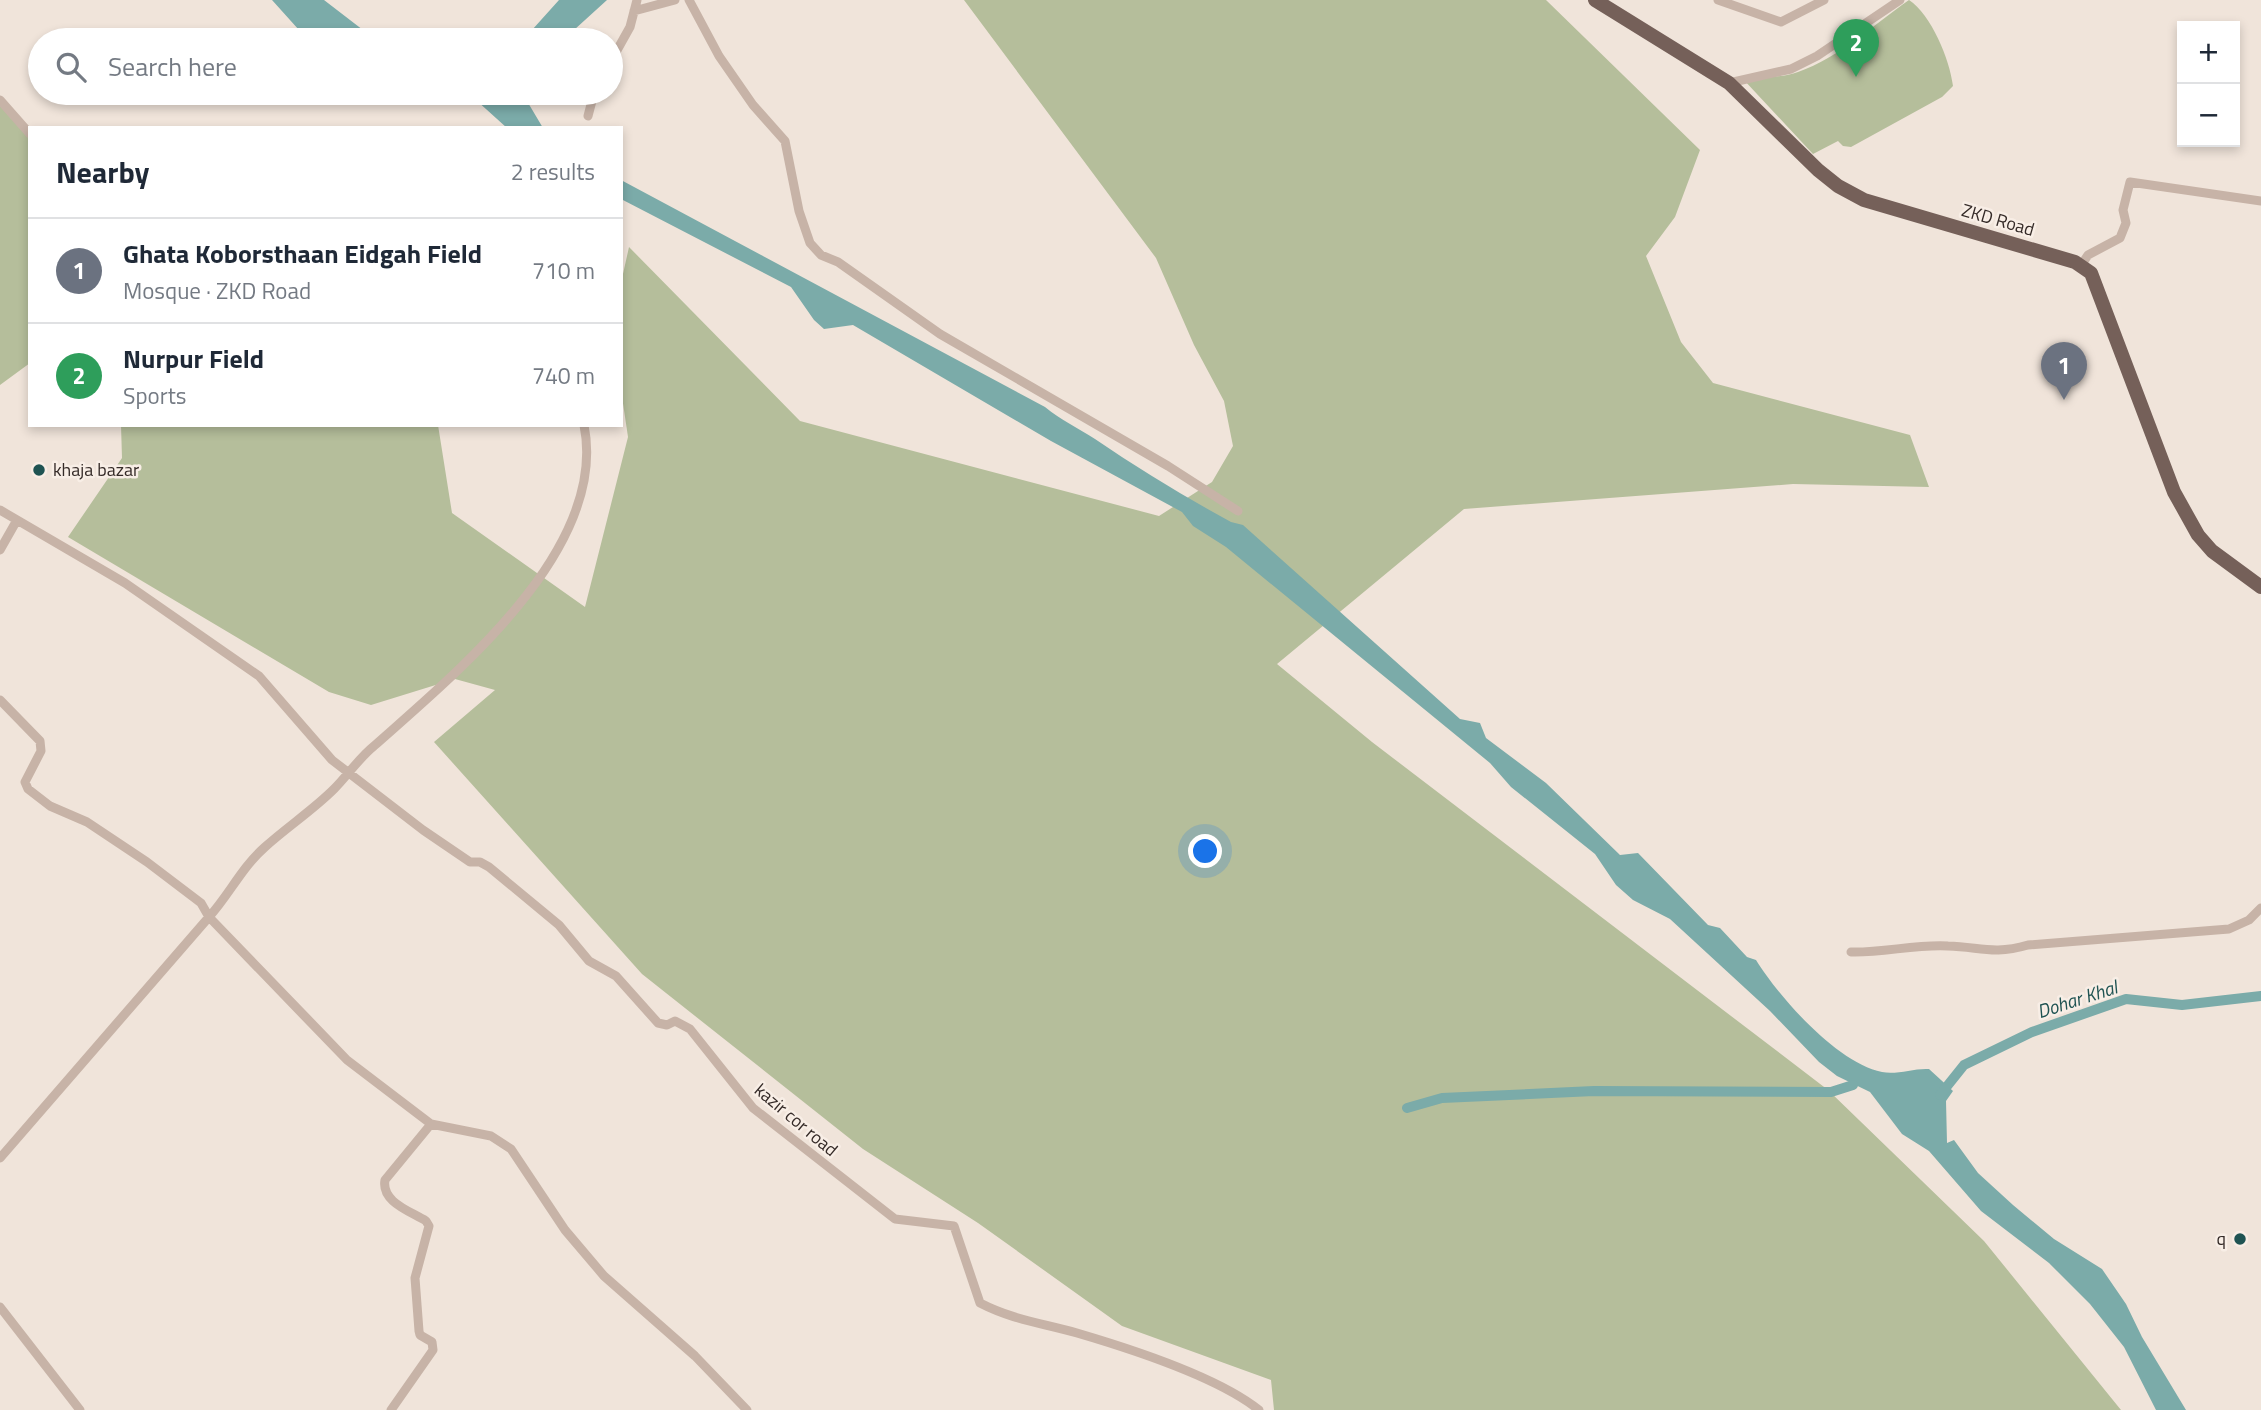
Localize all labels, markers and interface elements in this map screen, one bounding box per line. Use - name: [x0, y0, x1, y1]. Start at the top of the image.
- pin: 2: [1833, 19, 1879, 77]
- map controls: [2177, 21, 2240, 147]
- button: +: [2177, 21, 2240, 84]
- search box: [28, 28, 623, 105]
- text: Search here: [108, 47, 237, 86]
- icon: search: [52, 48, 90, 86]
- button: −: [2177, 84, 2240, 147]
- text: Nearby: [56, 149, 149, 195]
- text: 2 results: [511, 154, 595, 189]
- street label: ZKD Road: [1959, 196, 2038, 243]
- text: Ghata Koborsthaan Eidgah Field: [123, 234, 482, 273]
- text: 1: [73, 253, 85, 288]
- text: 710 m: [532, 253, 595, 288]
- text: Mosque · ZKD Road: [123, 273, 311, 308]
- text: Nurpur Field: [123, 339, 264, 378]
- pin: 1: [2041, 342, 2087, 400]
- text: 2: [73, 358, 85, 393]
- text: 740 m: [532, 358, 595, 393]
- text: Sports: [123, 378, 186, 413]
- place label: khaja bazar: [53, 456, 139, 483]
- marker: khaja bazar: [31, 462, 47, 478]
- your location: [1188, 834, 1222, 868]
- water label: Dohar Khal: [2033, 971, 2123, 1025]
- street label: kazir cor road: [749, 1077, 844, 1163]
- place label: q: [2217, 1225, 2226, 1252]
- marker: q: [2232, 1231, 2248, 1247]

